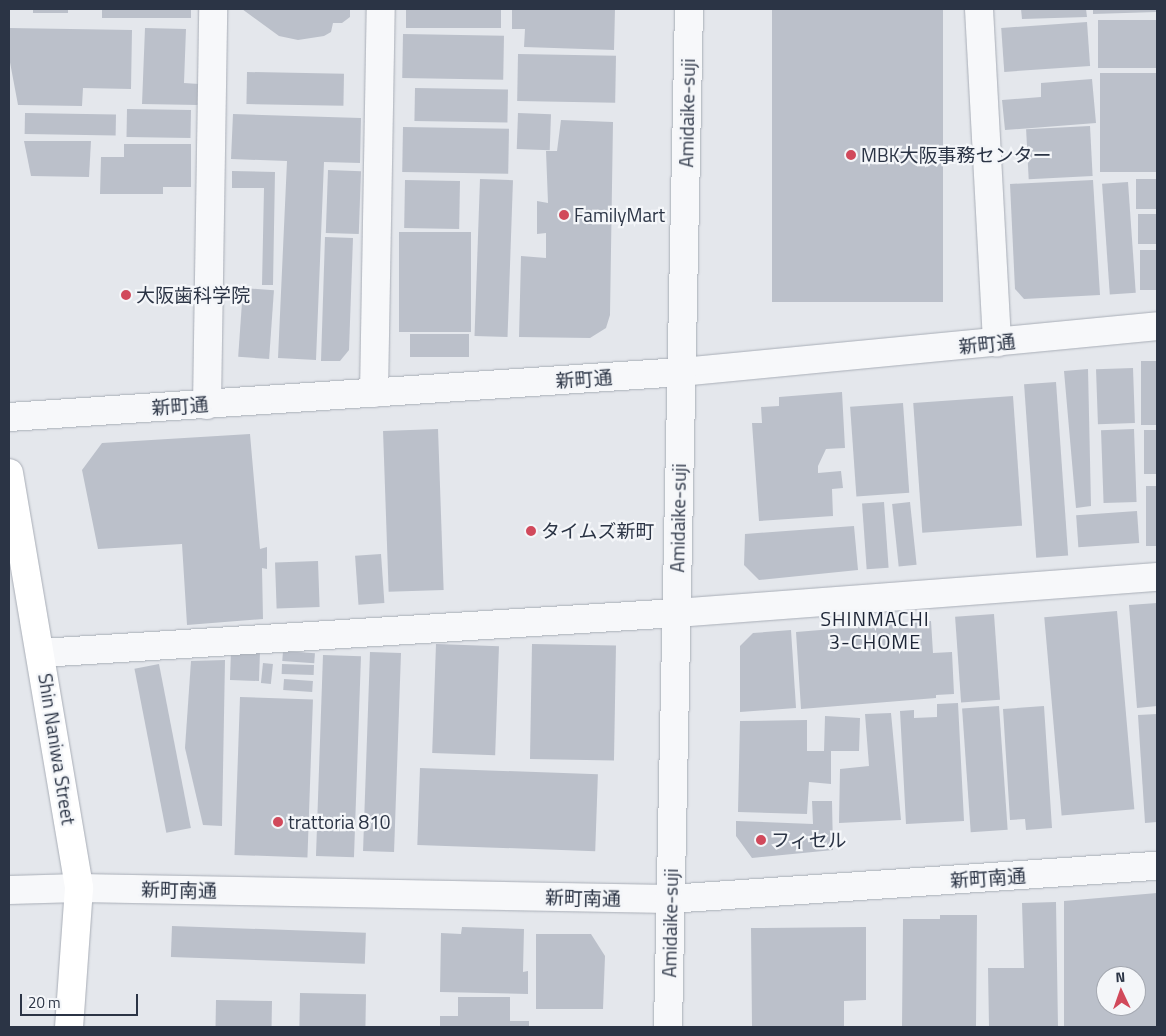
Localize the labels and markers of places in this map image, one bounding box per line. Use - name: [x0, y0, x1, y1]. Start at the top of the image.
- place label: MBK大阪事務センター: [861, 144, 1051, 166]
- marker: MBK大阪事務センター: [845, 149, 857, 161]
- place label: FamilyMart: [574, 204, 665, 226]
- marker: FamilyMart: [558, 209, 570, 221]
- place label: 大阪歯科学院: [136, 284, 250, 306]
- marker: 大阪歯科学院: [120, 289, 132, 301]
- place label: タイムズ新町: [541, 520, 655, 542]
- marker: タイムズ新町: [525, 525, 537, 537]
- place label: trattoria 810: [288, 811, 390, 833]
- marker: trattoria 810: [272, 816, 284, 828]
- place label: フィセル: [771, 829, 847, 851]
- marker: フィセル: [755, 834, 767, 846]

